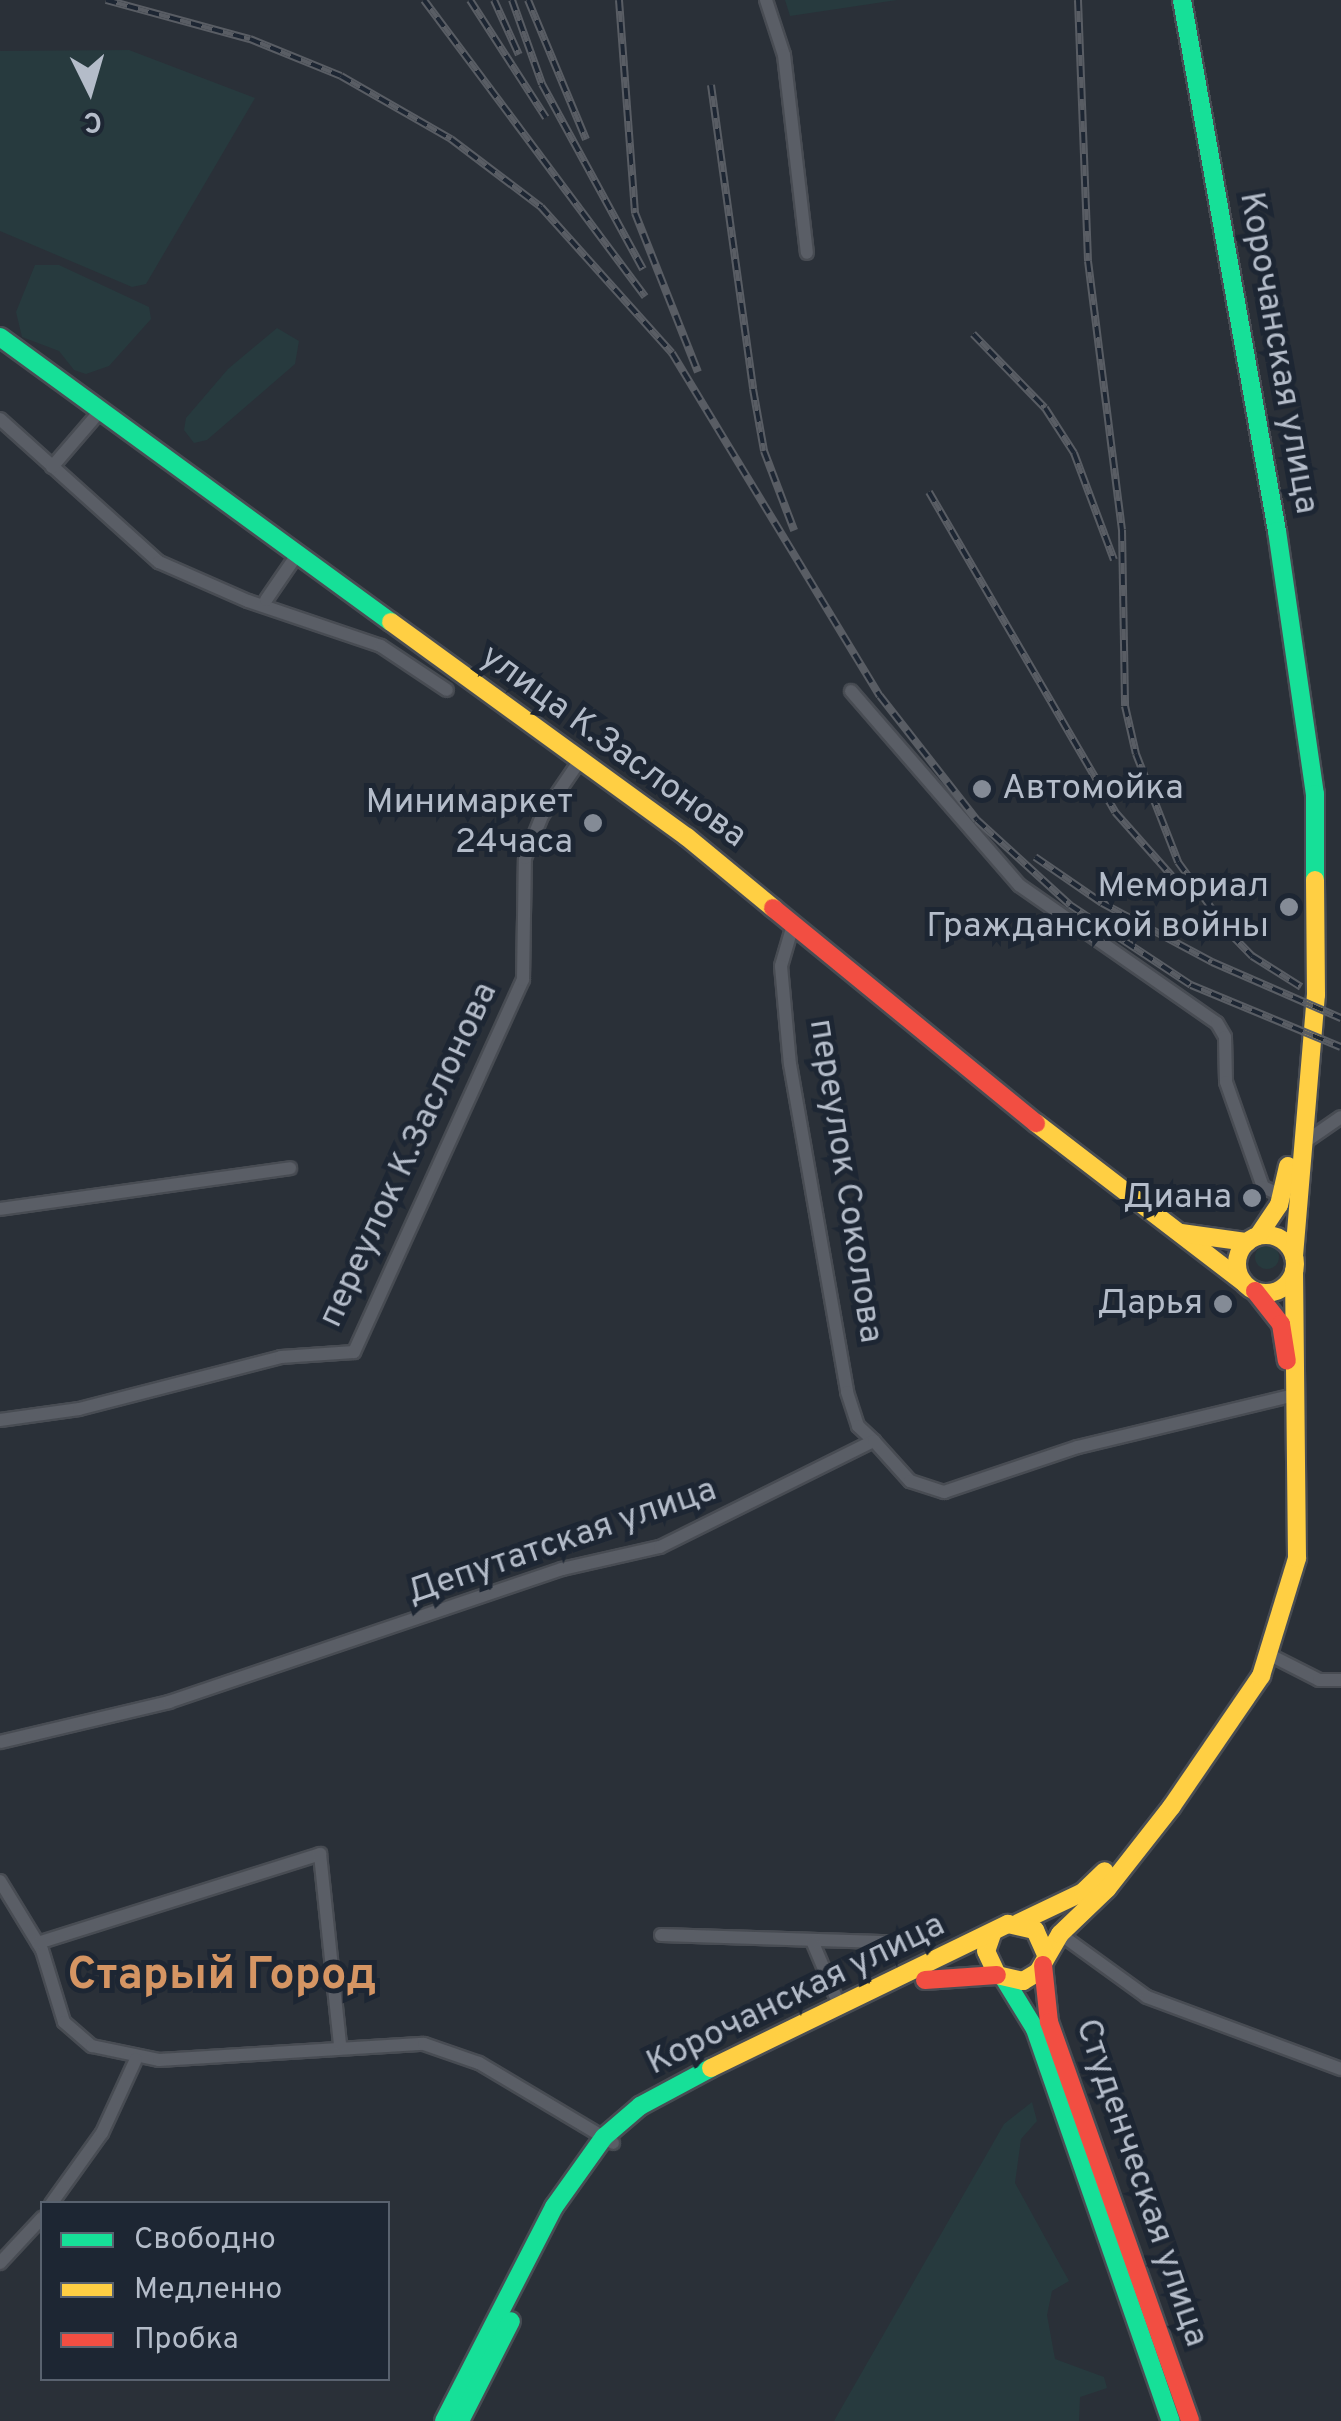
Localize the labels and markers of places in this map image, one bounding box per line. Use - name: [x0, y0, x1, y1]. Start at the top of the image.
- place label: Автомойка: [1002, 768, 1184, 810]
- marker: Автомойка: [971, 778, 993, 800]
- place label: Минимаркет 24часа: [366, 782, 573, 864]
- marker: Минимаркет 24часа: [582, 812, 604, 834]
- place label: Мемориал Гражданской войны: [926, 866, 1269, 948]
- marker: Мемориал Гражданской войны: [1278, 896, 1300, 918]
- place label: Диана: [1123, 1177, 1232, 1219]
- marker: Диана: [1241, 1187, 1263, 1209]
- place label: Дарья: [1097, 1283, 1203, 1325]
- marker: Дарья: [1212, 1293, 1234, 1315]

